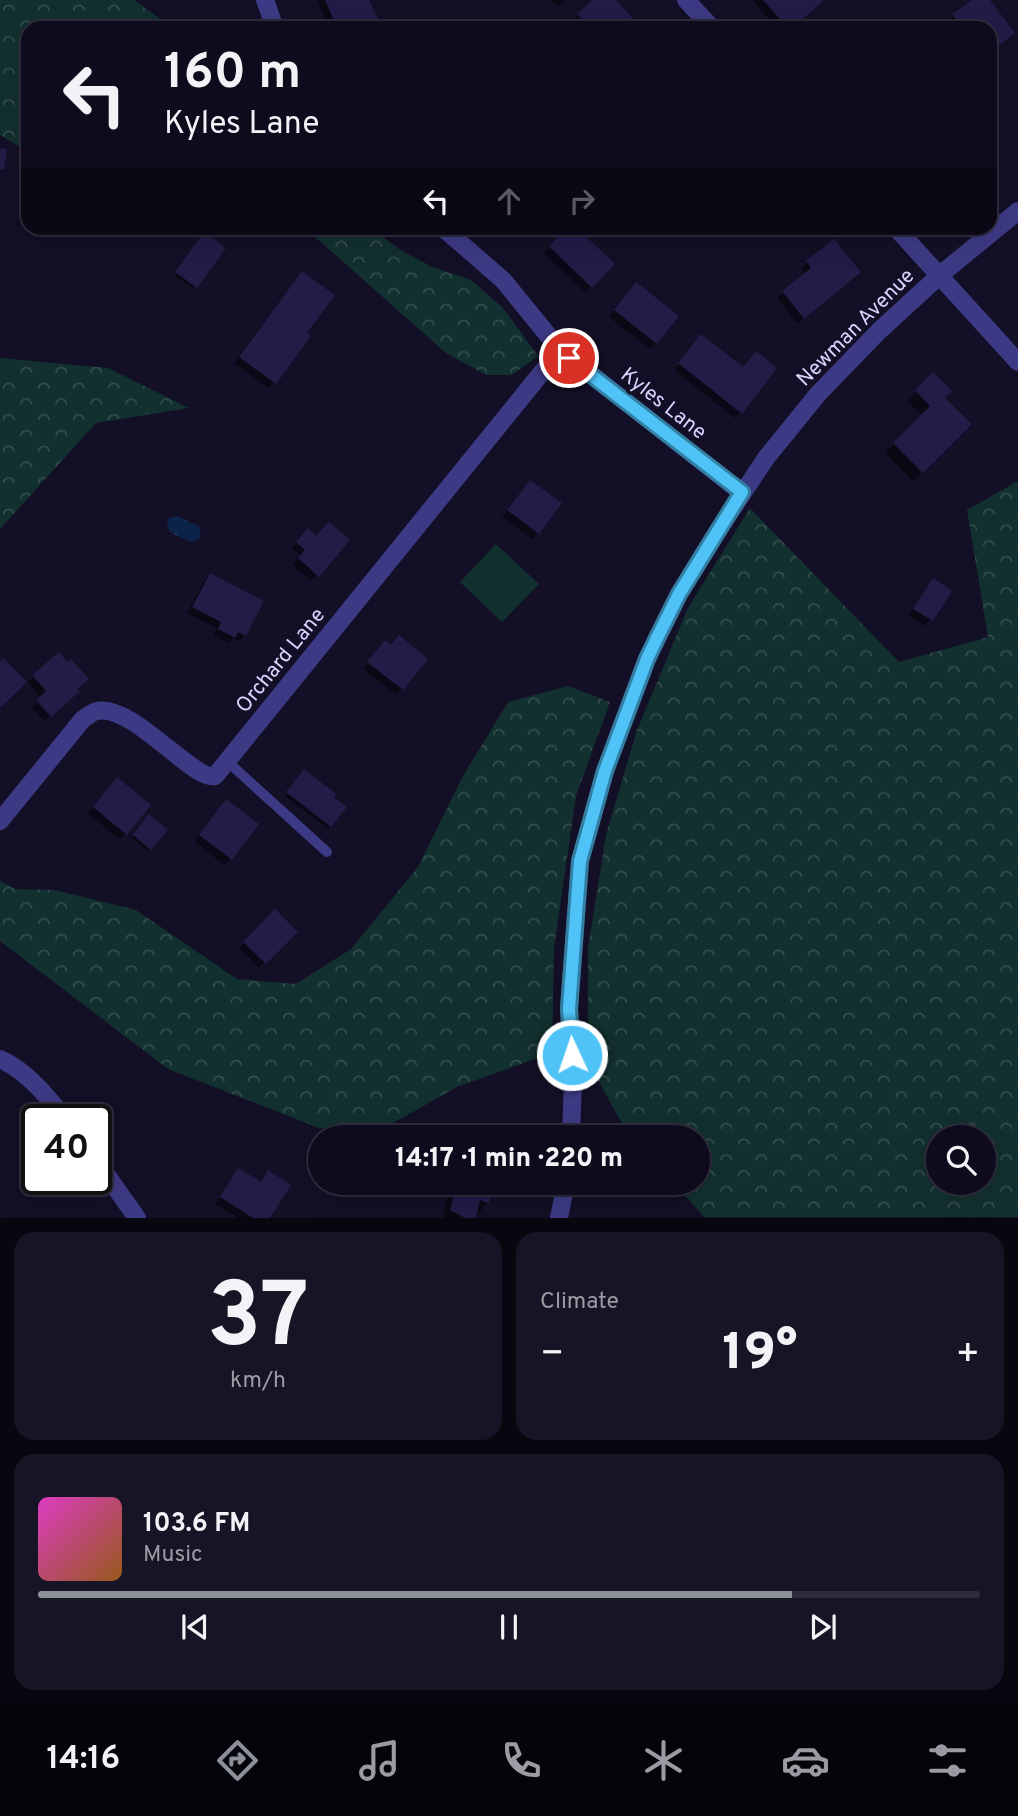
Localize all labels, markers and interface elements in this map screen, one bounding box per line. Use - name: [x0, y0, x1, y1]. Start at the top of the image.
- text: 160 m: [164, 44, 301, 106]
- icon: left: [49, 49, 140, 140]
- text: Kyles Lane: [164, 105, 319, 145]
- icon: left: [417, 182, 455, 220]
- icon: ahead: [490, 182, 528, 220]
- icon: right: [563, 182, 601, 220]
- street label: Newman Avenue: [791, 263, 921, 393]
- pin: [539, 328, 599, 388]
- icon: arrive: [550, 339, 588, 377]
- street label: Kyles Lane: [615, 362, 712, 446]
- street label: Orchard Lane: [230, 603, 332, 719]
- position arrow: [535, 1018, 609, 1092]
- speed limit sign: 40: [21, 1104, 112, 1195]
- map controls: [926, 1125, 996, 1195]
- button: search: [926, 1125, 996, 1195]
- text: 14:17 · 1 min · 220 m: [395, 1143, 623, 1176]
- text: 37: [207, 1264, 309, 1379]
- text: Climate: [540, 1288, 619, 1317]
- text: 19°: [722, 1322, 798, 1388]
- text: −: [540, 1331, 565, 1380]
- text: +: [955, 1331, 980, 1380]
- text: km/h: [230, 1367, 286, 1396]
- text: 103.6 FM: [143, 1508, 250, 1541]
- text: Music: [143, 1541, 203, 1570]
- icon: previous: [176, 1608, 214, 1646]
- icon: pause: [490, 1608, 528, 1646]
- icon: next: [804, 1608, 842, 1646]
- icon: directions: [213, 1736, 262, 1785]
- icon: music: [355, 1736, 404, 1785]
- icon: phone: [497, 1736, 546, 1785]
- icon: climate: [639, 1736, 688, 1785]
- icon: car: [781, 1736, 830, 1785]
- icon: filters: [923, 1736, 972, 1785]
- text: 14:16: [46, 1740, 120, 1780]

